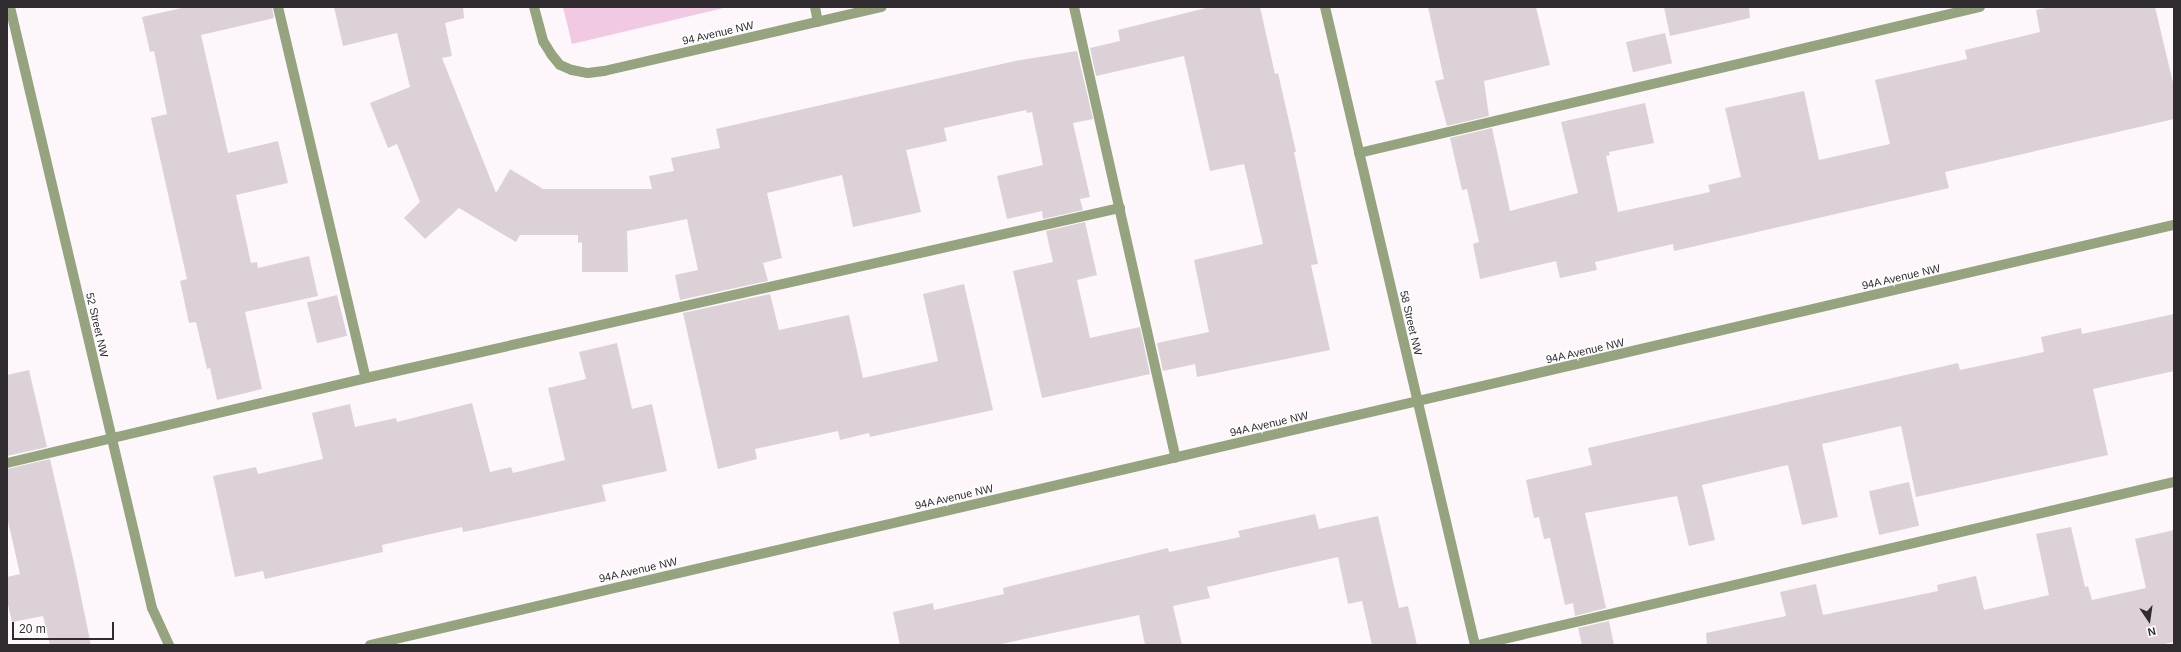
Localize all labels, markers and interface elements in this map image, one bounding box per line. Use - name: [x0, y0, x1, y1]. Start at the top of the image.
- street label: 94 Avenue NW: [681, 18, 755, 48]
- street label: 94A Avenue NW: [1860, 261, 1942, 293]
- street label: 58 Street NW: [1397, 289, 1425, 357]
- street label: 52 Street NW: [83, 291, 111, 359]
- street label: 94A Avenue NW: [1544, 335, 1626, 367]
- street label: 94A Avenue NW: [1228, 408, 1310, 440]
- street label: 94A Avenue NW: [913, 481, 995, 513]
- street label: 94A Avenue NW: [597, 554, 679, 586]
- north arrow: [2129, 600, 2169, 640]
- scale bar: [14, 614, 116, 640]
- text: 20 m: [19, 622, 46, 636]
- text: N: [2146, 625, 2157, 638]

